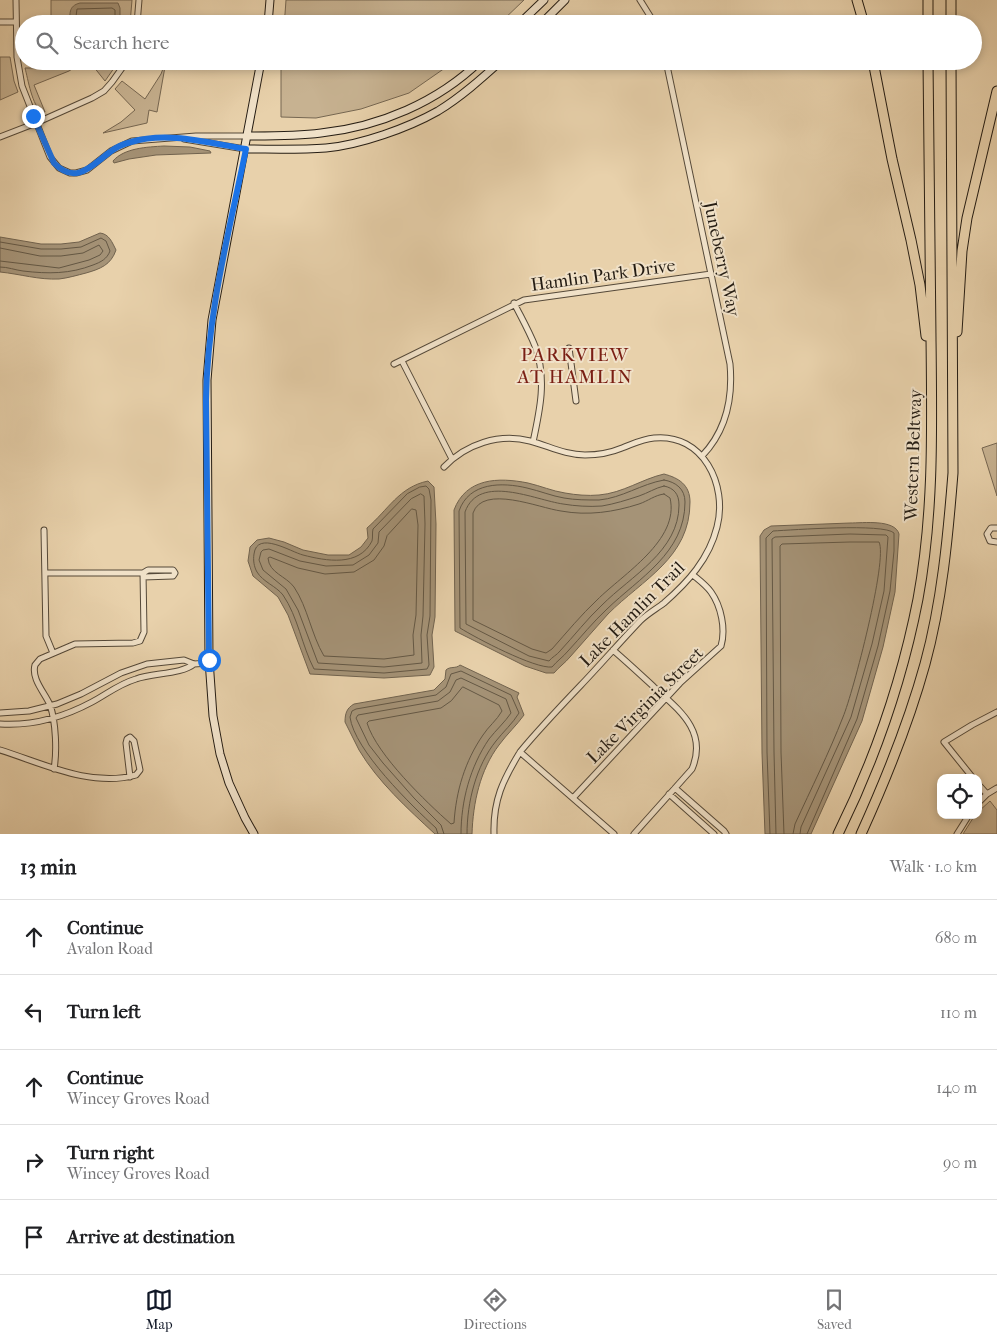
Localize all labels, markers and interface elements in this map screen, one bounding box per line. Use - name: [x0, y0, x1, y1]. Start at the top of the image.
- search box: [15, 15, 982, 70]
- icon: search: [33, 29, 61, 57]
- text: Search here: [73, 32, 169, 54]
- route end: [22, 105, 45, 128]
- street label: Juneberry Way: [699, 198, 744, 320]
- street label: Hamlin Park Drive: [529, 255, 677, 296]
- district label: PARKVIEW AT HAMLIN: [516, 344, 633, 388]
- street label: Western Beltway: [901, 387, 926, 522]
- street label: Lake Hamlin Trail: [575, 557, 689, 671]
- street label: Lake Virginia Street: [583, 642, 708, 768]
- route start: [198, 649, 221, 672]
- map controls: [937, 774, 982, 819]
- button: locate: [937, 774, 982, 819]
- text: 13 min: [20, 855, 76, 879]
- text: Walk · 1.0 km: [890, 857, 977, 876]
- text: Continue: [67, 917, 143, 939]
- icon: ahead: [20, 923, 48, 951]
- text: 680 m: [935, 928, 977, 947]
- text: Avalon Road: [67, 939, 153, 958]
- icon: left: [20, 998, 48, 1026]
- text: Turn left: [67, 1001, 141, 1023]
- text: 110 m: [940, 1003, 977, 1022]
- text: Continue: [67, 1067, 143, 1089]
- icon: ahead: [20, 1073, 48, 1101]
- text: 140 m: [936, 1078, 977, 1097]
- text: Wincey Groves Road: [67, 1089, 210, 1108]
- text: Turn right: [67, 1142, 154, 1164]
- icon: right: [20, 1148, 48, 1176]
- text: 90 m: [943, 1153, 977, 1172]
- text: Wincey Groves Road: [67, 1164, 210, 1183]
- icon: arrive: [20, 1223, 48, 1251]
- text: Arrive at destination: [67, 1226, 235, 1248]
- tab: Map: [145, 1286, 173, 1333]
- tab: Directions: [464, 1286, 527, 1333]
- tab: Saved: [817, 1286, 852, 1333]

